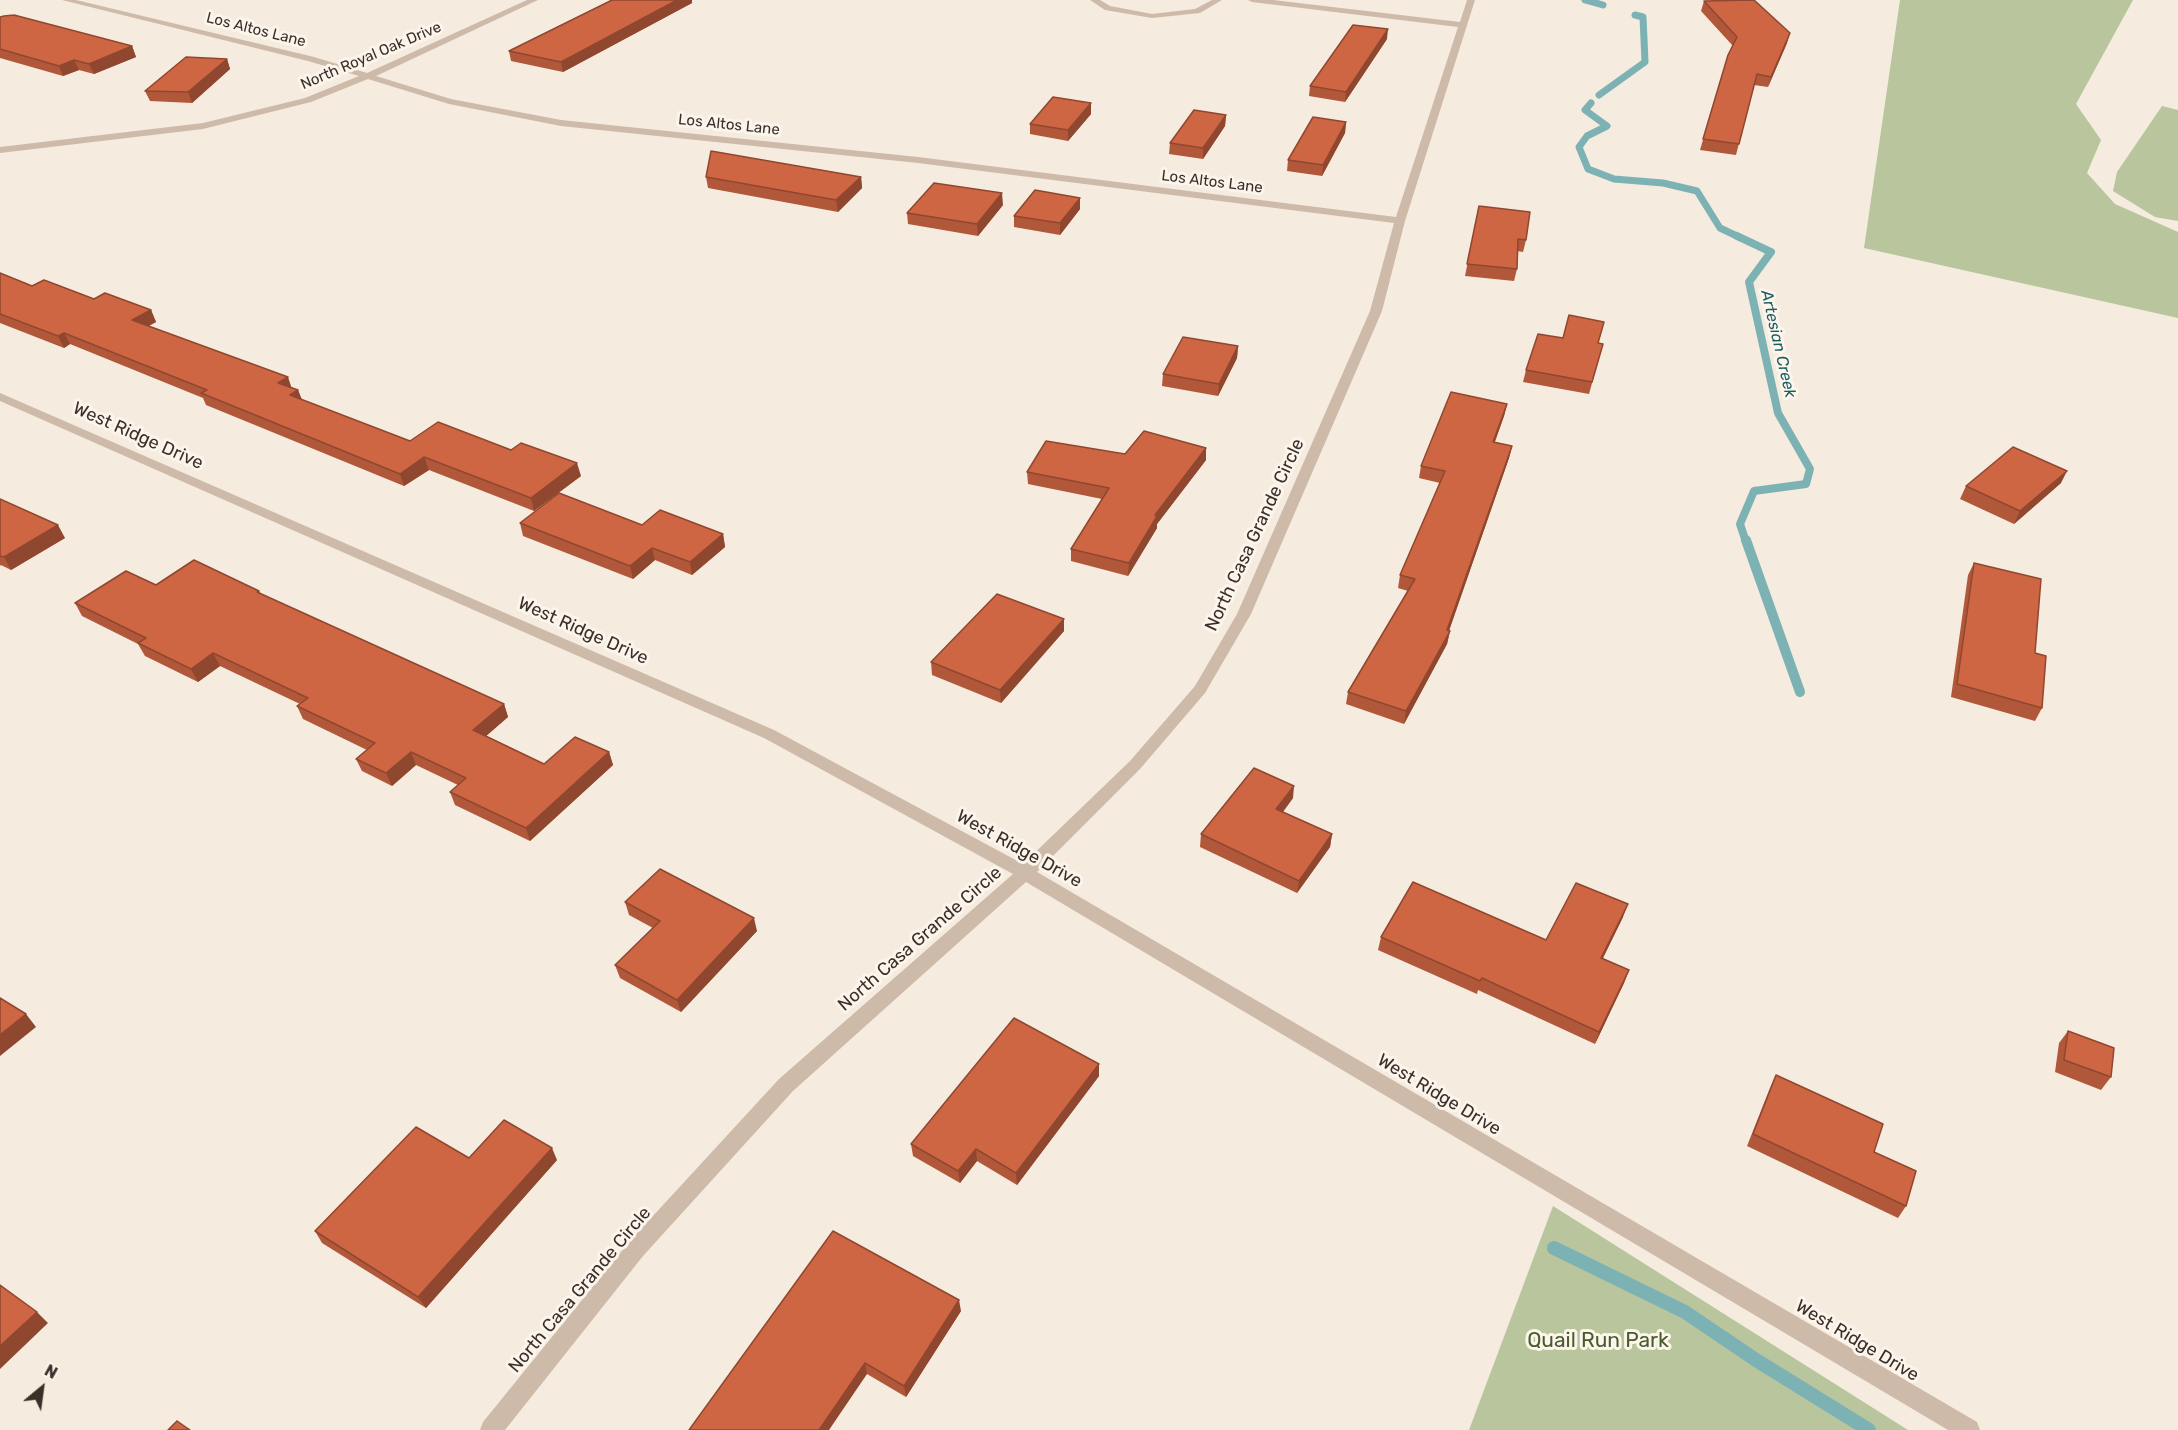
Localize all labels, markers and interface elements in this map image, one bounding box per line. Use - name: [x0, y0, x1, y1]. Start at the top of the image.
- street label: Los Altos Lane: [204, 9, 308, 51]
- street label: North Royal Oak Drive: [298, 18, 444, 94]
- street label: Los Altos Lane: [677, 111, 781, 139]
- street label: Los Altos Lane: [1160, 167, 1264, 197]
- water label: Artesian Creek: [1756, 288, 1800, 400]
- street label: West Ridge Drive: [70, 398, 206, 474]
- street label: North Casa Grande Circle: [1201, 435, 1309, 635]
- street label: West Ridge Drive: [515, 593, 651, 669]
- street label: West Ridge Drive: [952, 806, 1086, 892]
- street label: North Casa Grande Circle: [834, 862, 1006, 1016]
- street label: West Ridge Drive: [1373, 1050, 1505, 1140]
- street label: North Casa Grande Circle: [504, 1203, 656, 1377]
- street label: West Ridge Drive: [1791, 1296, 1923, 1386]
- park label: Quail Run Park: [1527, 1328, 1669, 1354]
- north arrow: [12, 1358, 72, 1418]
- text: N: [41, 1361, 61, 1383]

